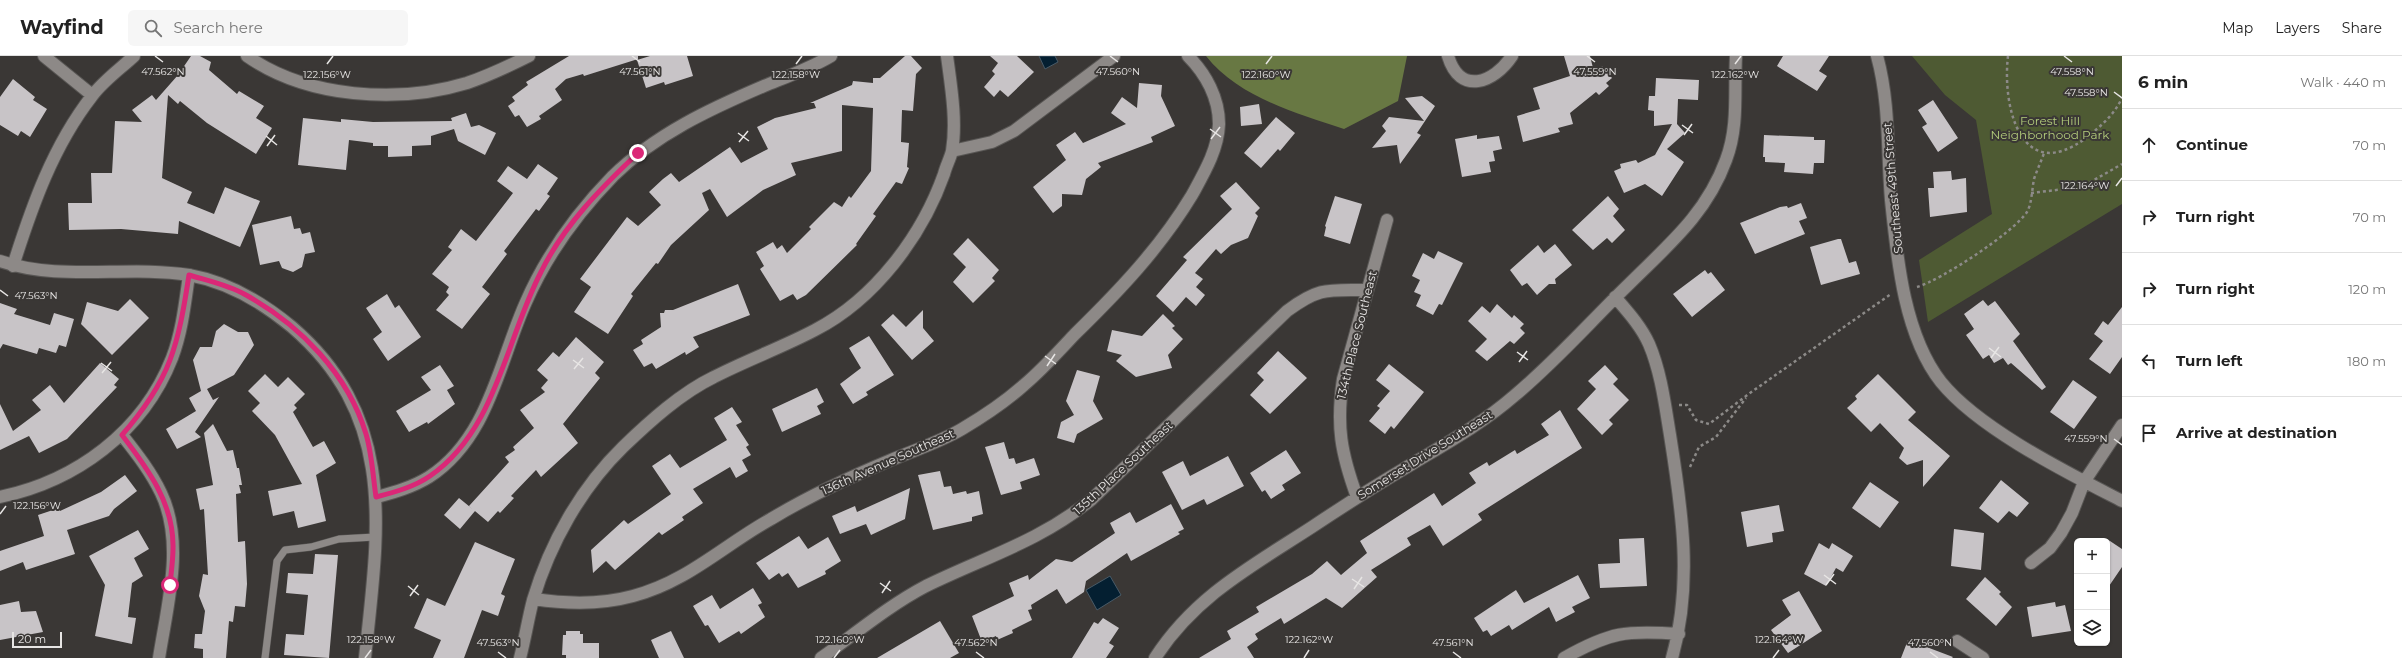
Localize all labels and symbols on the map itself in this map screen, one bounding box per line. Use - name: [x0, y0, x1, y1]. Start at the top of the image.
- text: 47.562°N: [141, 65, 185, 78]
- text: 47.561°N: [619, 65, 661, 78]
- text: 47.560°N: [1096, 65, 1140, 78]
- text: 47.559°N: [1573, 65, 1617, 78]
- text: 47.558°N: [2050, 65, 2094, 78]
- text: 122.156°W: [303, 68, 351, 81]
- text: 122.158°W: [772, 68, 820, 81]
- text: 122.160°W: [1242, 68, 1291, 81]
- text: 122.162°W: [1711, 68, 1759, 81]
- text: 47.558°N: [2064, 86, 2108, 99]
- park label: Forest Hill Neighborhood Park: [1991, 113, 2110, 142]
- street label: Southeast 49th Street: [1879, 122, 1906, 254]
- route end: [629, 144, 647, 162]
- text: 122.164°W: [2061, 179, 2109, 192]
- street label: 134th Place Southeast: [1333, 269, 1380, 401]
- text: 47.563°N: [14, 289, 58, 302]
- street label: Somerset Drive Southeast: [1355, 407, 1495, 502]
- street label: 135th Place Southeast: [1070, 417, 1176, 518]
- street label: 136th Avenue Southeast: [819, 425, 957, 498]
- text: 47.559°N: [2064, 432, 2108, 445]
- text: 122.156°W: [13, 499, 61, 512]
- route start: [161, 576, 179, 594]
- scale bar: [12, 630, 62, 649]
- text: 122.158°W: [347, 633, 395, 646]
- text: 122.160°W: [816, 633, 865, 646]
- text: 122.162°W: [1285, 633, 1333, 646]
- text: 122.164°W: [1755, 633, 1803, 646]
- text: 47.563°N: [476, 636, 520, 649]
- text: 47.562°N: [954, 636, 998, 649]
- text: 47.561°N: [1432, 636, 1474, 649]
- text: 47.560°N: [1908, 636, 1952, 649]

